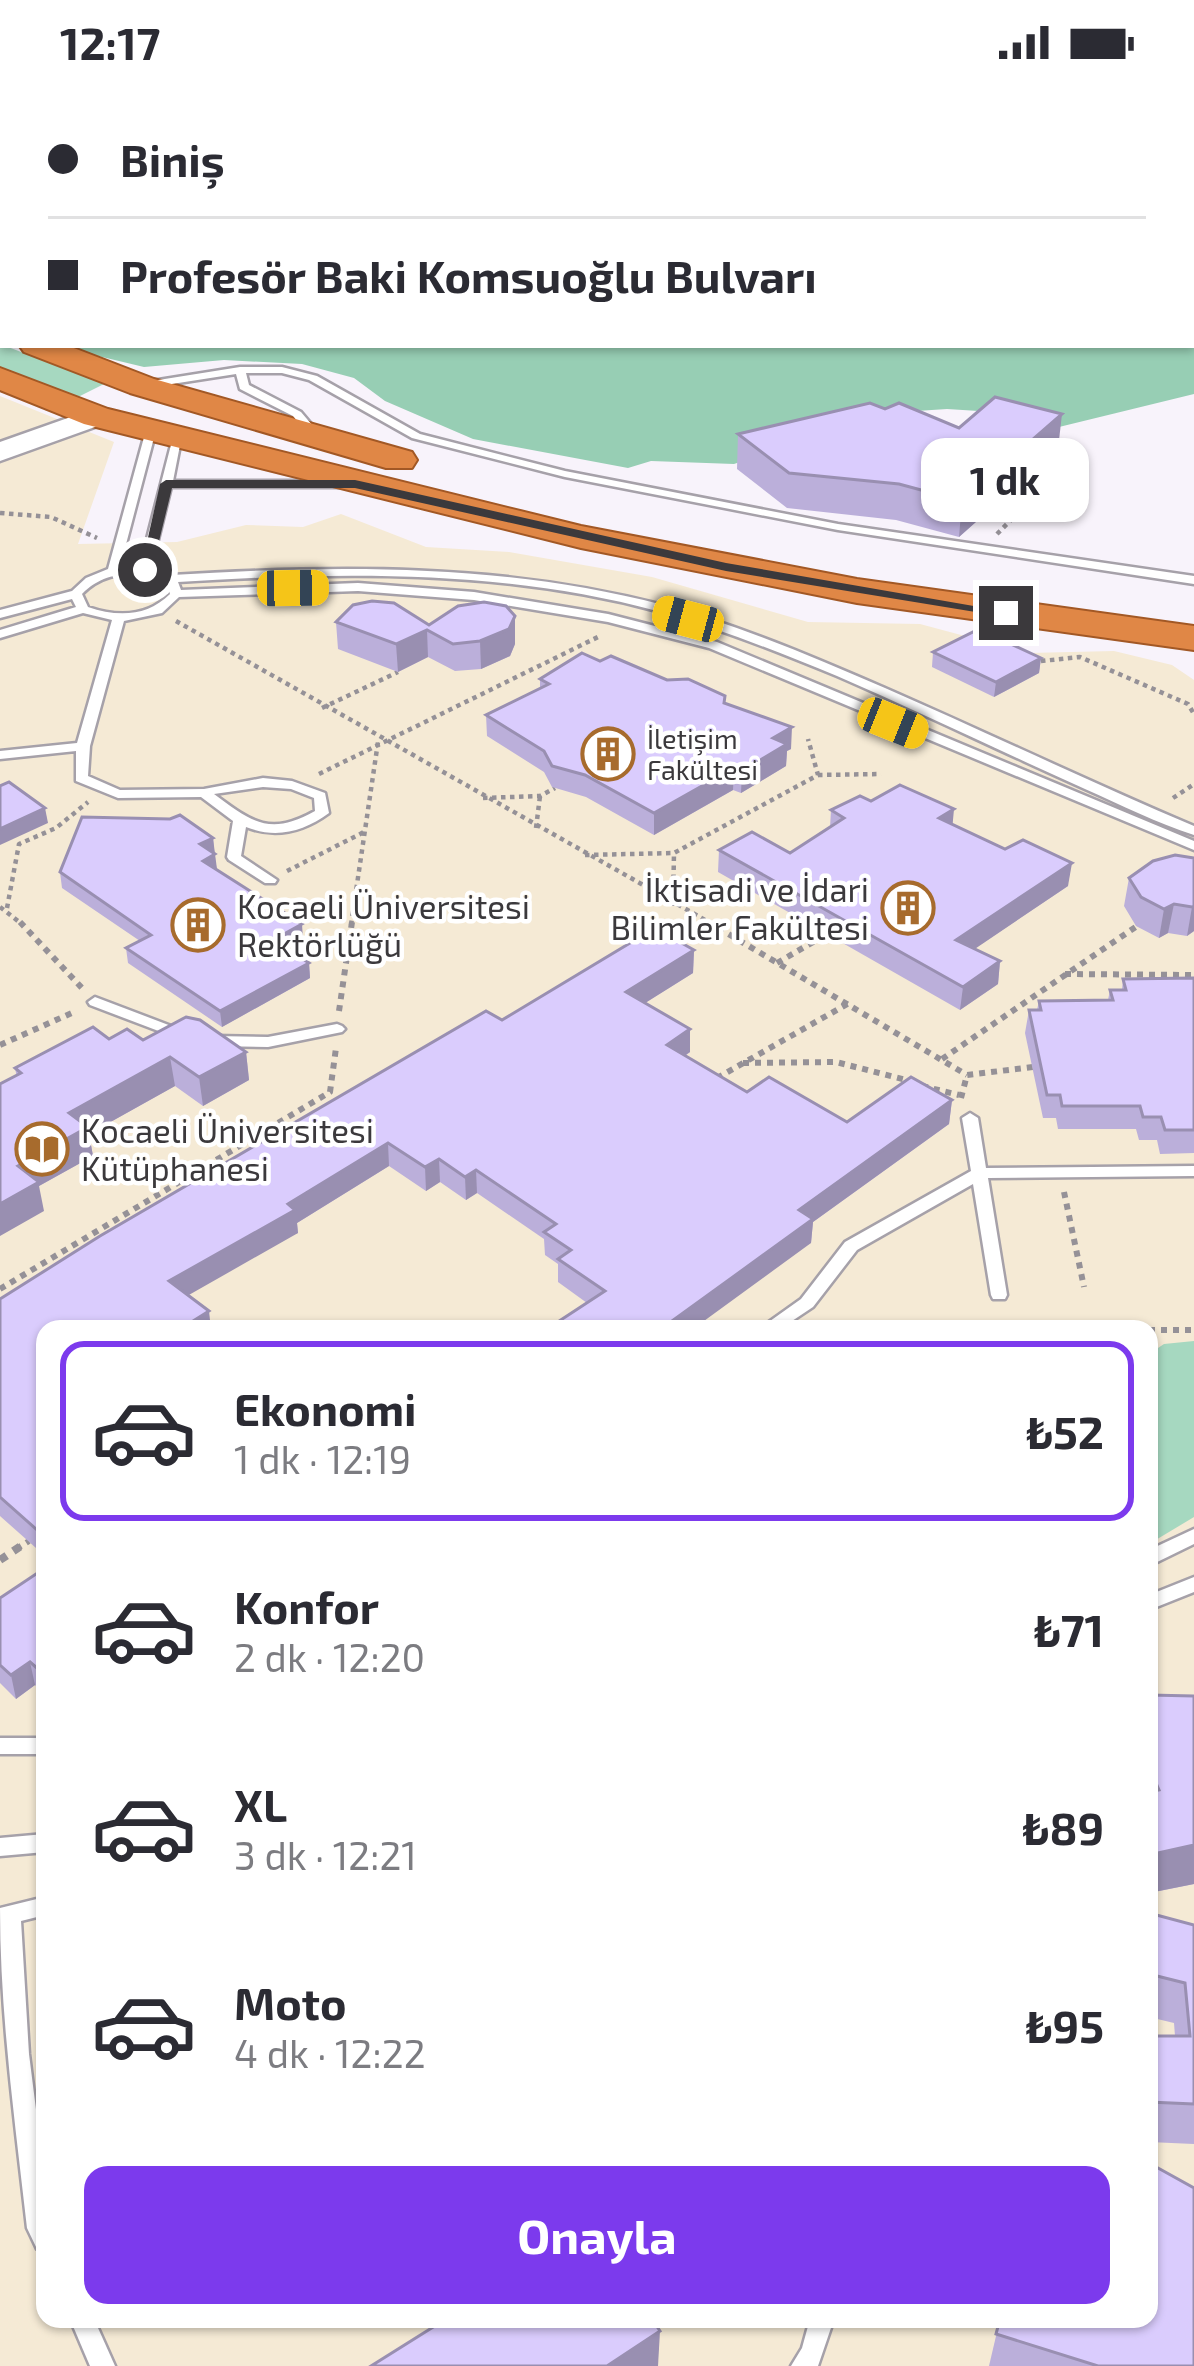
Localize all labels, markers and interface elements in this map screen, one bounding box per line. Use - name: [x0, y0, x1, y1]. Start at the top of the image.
- text: 12:17: [60, 15, 160, 69]
- text: Biniş: [120, 132, 225, 186]
- text: Profesör Baki Komsuoğlu Bulvarı: [120, 248, 817, 302]
- callout: 1 dk: [922, 439, 1090, 523]
- text: 1 dk: [970, 456, 1040, 503]
- route start: [118, 543, 172, 597]
- car: [257, 569, 329, 607]
- route end: [979, 586, 1033, 640]
- car: [649, 592, 727, 646]
- car: [853, 693, 933, 753]
- place label: İletişim Fakültesi: [647, 722, 758, 785]
- building icon: İletişim Fakültesi: [580, 726, 636, 782]
- place label: İktisadi ve İdari Bilimler Fakültesi: [610, 869, 869, 947]
- building icon: İktisadi ve İdari Bilimler Fakültesi: [880, 880, 936, 936]
- place label: Kocaeli Üniversitesi Rektörlüğü: [237, 886, 530, 964]
- building icon: Kocaeli Üniversitesi Rektörlüğü: [170, 897, 226, 953]
- place label: Kocaeli Üniversitesi Kütüphanesi: [81, 1110, 374, 1188]
- library icon: Kocaeli Üniversitesi Kütüphanesi: [14, 1121, 70, 1177]
- icon: car: [90, 1377, 198, 1485]
- text: Ekonomi: [234, 1381, 417, 1435]
- text: ₺52: [1026, 1404, 1104, 1458]
- text: 1 dk · 12:19: [234, 1435, 411, 1482]
- icon: car: [90, 1575, 198, 1683]
- text: Konfor: [234, 1579, 379, 1633]
- text: ₺71: [1034, 1602, 1104, 1656]
- text: 2 dk · 12:20: [234, 1633, 425, 1680]
- icon: car: [90, 1773, 198, 1881]
- text: XL: [234, 1777, 287, 1831]
- text: ₺89: [1023, 1800, 1104, 1854]
- text: 3 dk · 12:21: [234, 1831, 417, 1878]
- icon: car: [90, 1971, 198, 2079]
- text: Moto: [234, 1975, 347, 2029]
- text: ₺95: [1026, 1998, 1104, 2052]
- text: 4 dk · 12:22: [234, 2029, 426, 2076]
- button: Onayla: [84, 2166, 1110, 2304]

